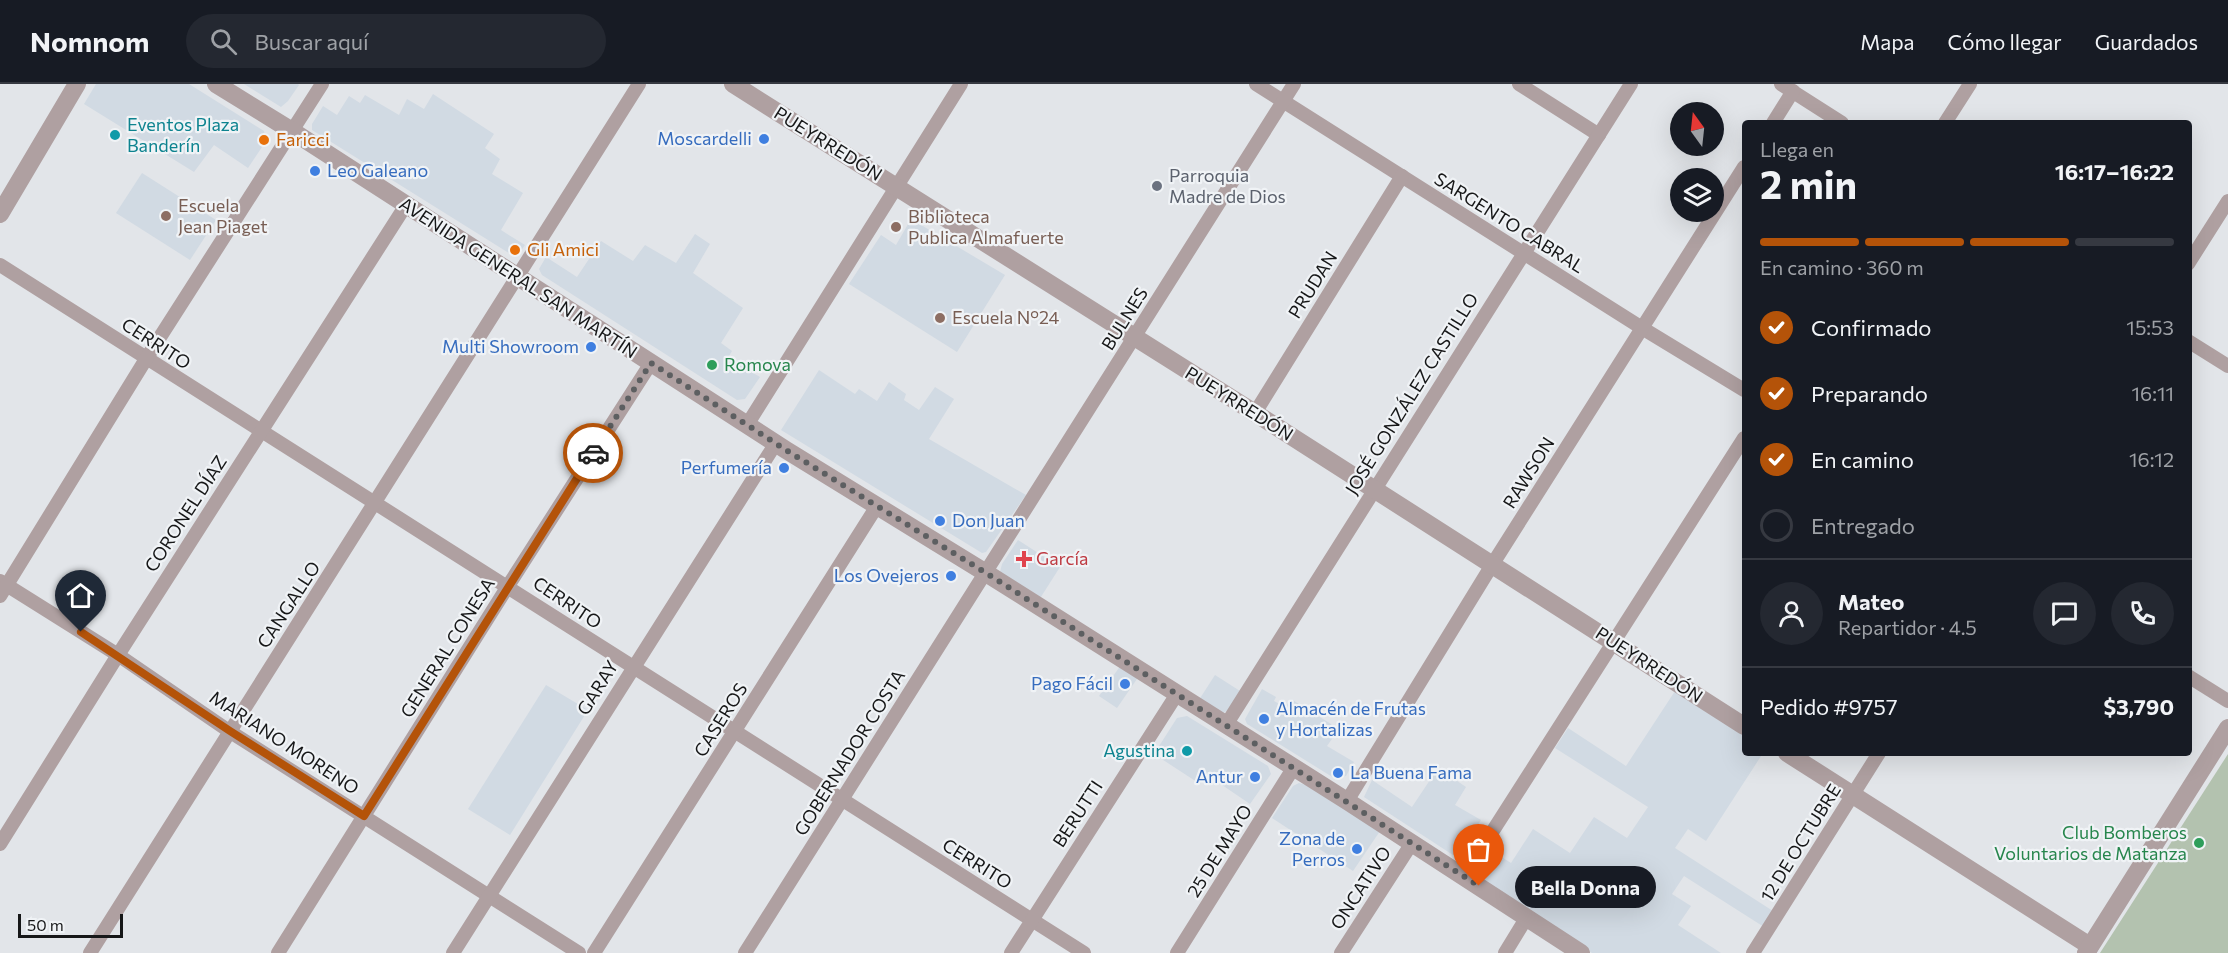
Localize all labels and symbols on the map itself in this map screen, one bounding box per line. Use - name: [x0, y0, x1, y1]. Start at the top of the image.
- street label: PUEYRREDÓN: [770, 101, 887, 185]
- north arrow: [1670, 102, 1724, 156]
- place label: Eventos Plaza Banderín: [127, 113, 239, 156]
- place label: Moscardelli: [657, 127, 752, 149]
- marker: Eventos Plaza Banderín: [108, 128, 122, 142]
- place label: Faricci: [276, 128, 330, 150]
- marker: Moscardelli: [757, 132, 771, 146]
- marker: Faricci: [257, 133, 271, 147]
- place label: Leo Galeano: [327, 159, 428, 181]
- marker: Leo Galeano: [308, 164, 322, 178]
- place label: Parroquia Madre de Dios: [1169, 164, 1286, 207]
- street label: SARGENTO CABRAL: [1431, 167, 1588, 277]
- marker: Parroquia Madre de Dios: [1150, 179, 1164, 193]
- street label: AVENIDA GENERAL SAN MARTÍN: [395, 192, 642, 362]
- place label: Escuela Jean Piaget: [178, 194, 268, 237]
- place label: Biblioteca Publica Almafuerte: [908, 205, 1064, 248]
- marker: Escuela Jean Piaget: [159, 209, 173, 223]
- marker: Biblioteca Publica Almafuerte: [889, 220, 903, 234]
- place label: Gli Amici: [527, 238, 599, 260]
- marker: Gli Amici: [508, 243, 522, 257]
- street label: PRUDAN: [1283, 247, 1341, 322]
- street label: BULNES: [1096, 283, 1152, 354]
- street label: JOSÉ GONZÁLEZ CASTILLO: [1340, 289, 1482, 498]
- place label: Escuela N°24: [952, 306, 1060, 328]
- marker: Escuela N°24: [933, 311, 947, 325]
- street label: CERRITO: [118, 313, 195, 374]
- place label: Multi Showroom: [442, 335, 579, 357]
- marker: Multi Showroom: [584, 340, 598, 354]
- place label: Romova: [724, 353, 791, 375]
- marker: Romova: [705, 358, 719, 372]
- street label: PUEYRREDÓN: [1181, 361, 1298, 445]
- courier: [563, 423, 623, 483]
- street label: RAWSON: [1498, 433, 1559, 512]
- street label: CORONEL DÍAZ: [139, 451, 231, 576]
- place label: Perfumería: [681, 456, 772, 478]
- marker: Perfumería: [777, 461, 791, 475]
- place label: Don Juan: [952, 509, 1025, 531]
- marker: Don Juan: [933, 514, 947, 528]
- place label: García: [1036, 547, 1088, 569]
- marker: García: [1017, 552, 1031, 566]
- street label: CANGALLO: [252, 557, 324, 652]
- place label: Los Ovejeros: [834, 564, 939, 586]
- marker: Los Ovejeros: [944, 569, 958, 583]
- pin: [55, 570, 106, 632]
- street label: CERRITO: [529, 571, 606, 633]
- street label: GENERAL CONESA: [395, 574, 499, 721]
- street label: PUEYRREDÓN: [1592, 621, 1707, 707]
- street label: GARAY: [572, 656, 623, 719]
- street label: GOBERNADOR COSTA: [789, 665, 909, 839]
- place label: Pago Fácil: [1031, 672, 1113, 694]
- marker: Pago Fácil: [1118, 677, 1132, 691]
- street label: CASEROS: [689, 678, 751, 761]
- street label: MARIANO MORENO: [206, 686, 363, 799]
- place label: Almacén de Frutas y Hortalizas: [1276, 697, 1426, 740]
- marker: Almacén de Frutas y Hortalizas: [1257, 712, 1271, 726]
- place label: Agustina: [1103, 739, 1175, 761]
- marker: Agustina: [1180, 744, 1194, 758]
- place label: La Buena Fama: [1350, 761, 1472, 783]
- place label: Antur: [1196, 765, 1243, 787]
- marker: La Buena Fama: [1331, 766, 1345, 780]
- marker: Antur: [1248, 770, 1262, 784]
- street label: BERUTTI: [1047, 776, 1107, 851]
- street label: 12 DE OCTUBRE: [1755, 780, 1845, 905]
- street label: 25 DE MAYO: [1182, 800, 1256, 901]
- place label: Club Bomberos Voluntarios de Matanza: [1994, 821, 2187, 864]
- pin: [1453, 824, 1504, 886]
- place label: Zona de Perros: [1279, 827, 1345, 870]
- street label: CERRITO: [939, 833, 1016, 893]
- marker: Club Bomberos Voluntarios de Matanza: [2192, 836, 2206, 850]
- street label: ONCATIVO: [1325, 842, 1395, 933]
- marker: Zona de Perros: [1350, 842, 1364, 856]
- callout: Bella Donna: [1515, 865, 1656, 907]
- scale bar: [18, 911, 123, 938]

